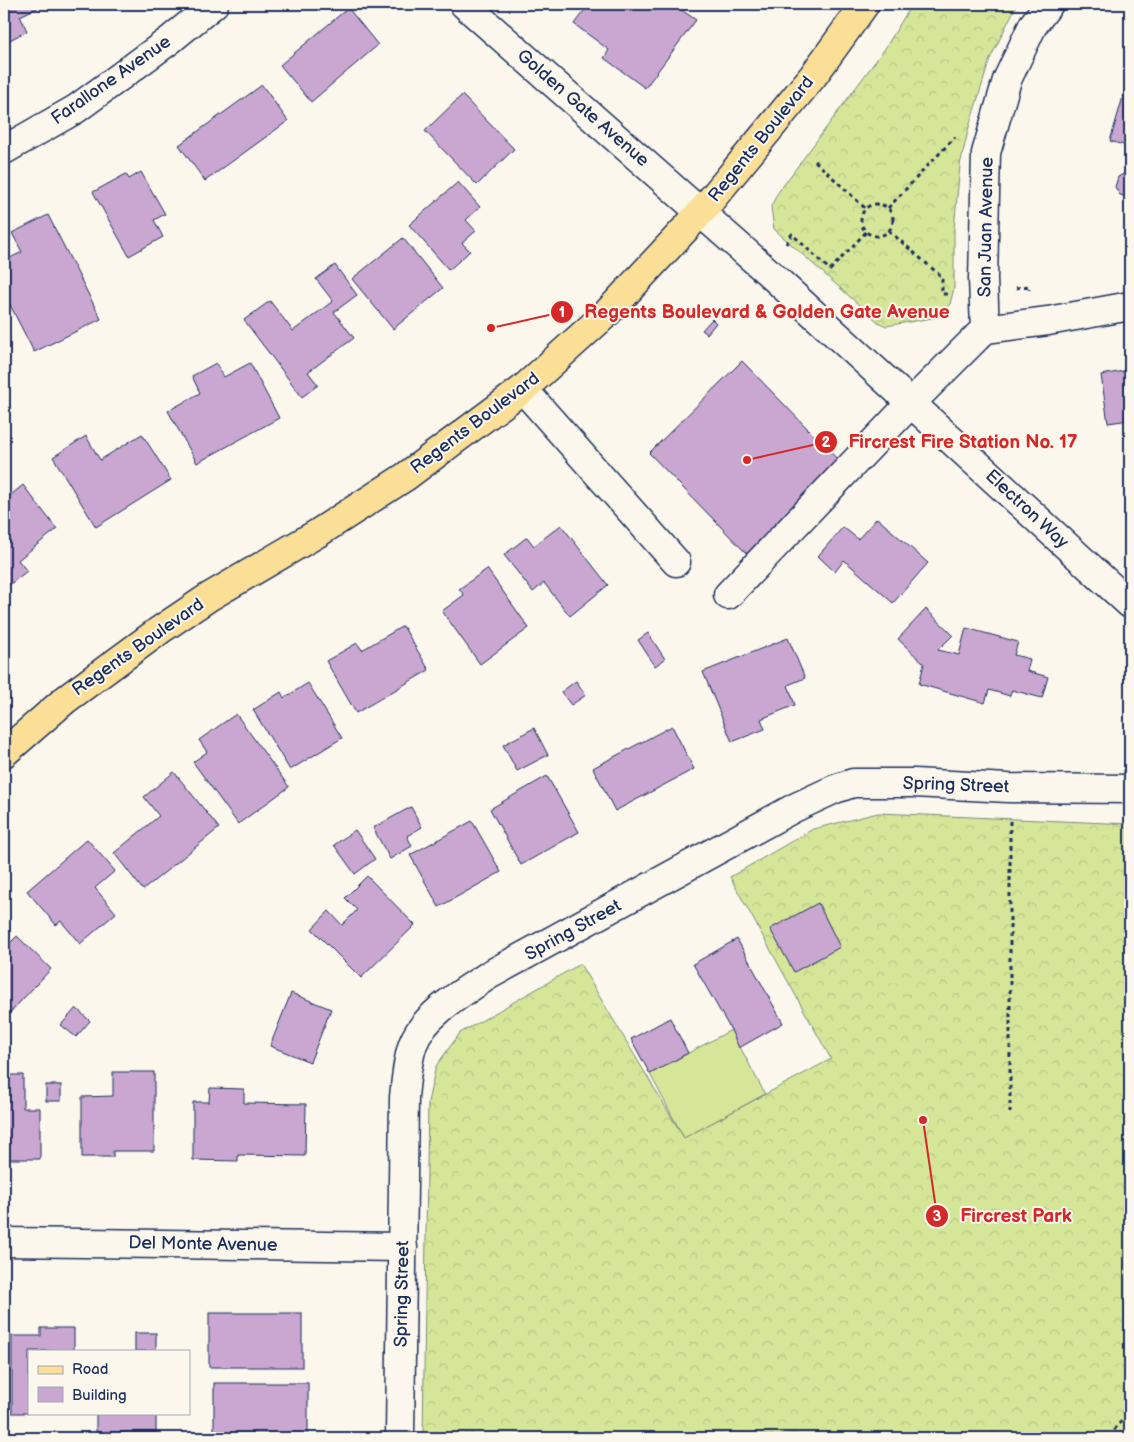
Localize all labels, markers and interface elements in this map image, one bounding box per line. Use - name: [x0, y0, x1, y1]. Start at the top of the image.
- street label: Farallone Avenue: [47, 31, 175, 129]
- street label: Golden Gate Avenue: [513, 45, 654, 171]
- street label: Regents Boulevard: [704, 72, 818, 206]
- street label: San Juan Avenue: [974, 156, 998, 297]
- callout: Regents Boulevard & Golden Gate Avenue: [549, 295, 960, 329]
- text: Regents Boulevard & Golden Gate Avenue: [584, 301, 950, 324]
- text: 1: [559, 303, 565, 322]
- street label: Regents Boulevard: [406, 368, 544, 478]
- callout: Fircrest Fire Station No. 17: [814, 425, 1088, 459]
- text: Fircrest Fire Station No. 17: [849, 431, 1078, 454]
- text: 2: [822, 433, 831, 452]
- street label: Electron Way: [981, 465, 1074, 553]
- street label: Regents Boulevard: [68, 594, 208, 700]
- street label: Spring Street: [902, 773, 1010, 797]
- street label: Spring Street: [521, 895, 625, 965]
- callout: Fircrest Park: [925, 1199, 1081, 1233]
- text: Fircrest Park: [960, 1205, 1072, 1228]
- text: 3: [933, 1207, 942, 1226]
- street label: Del Monte Avenue: [128, 1232, 278, 1256]
- street label: Spring Street: [391, 1240, 413, 1347]
- legend: [28, 1350, 190, 1414]
- text: Road: [72, 1360, 108, 1379]
- text: Building: [72, 1386, 127, 1405]

